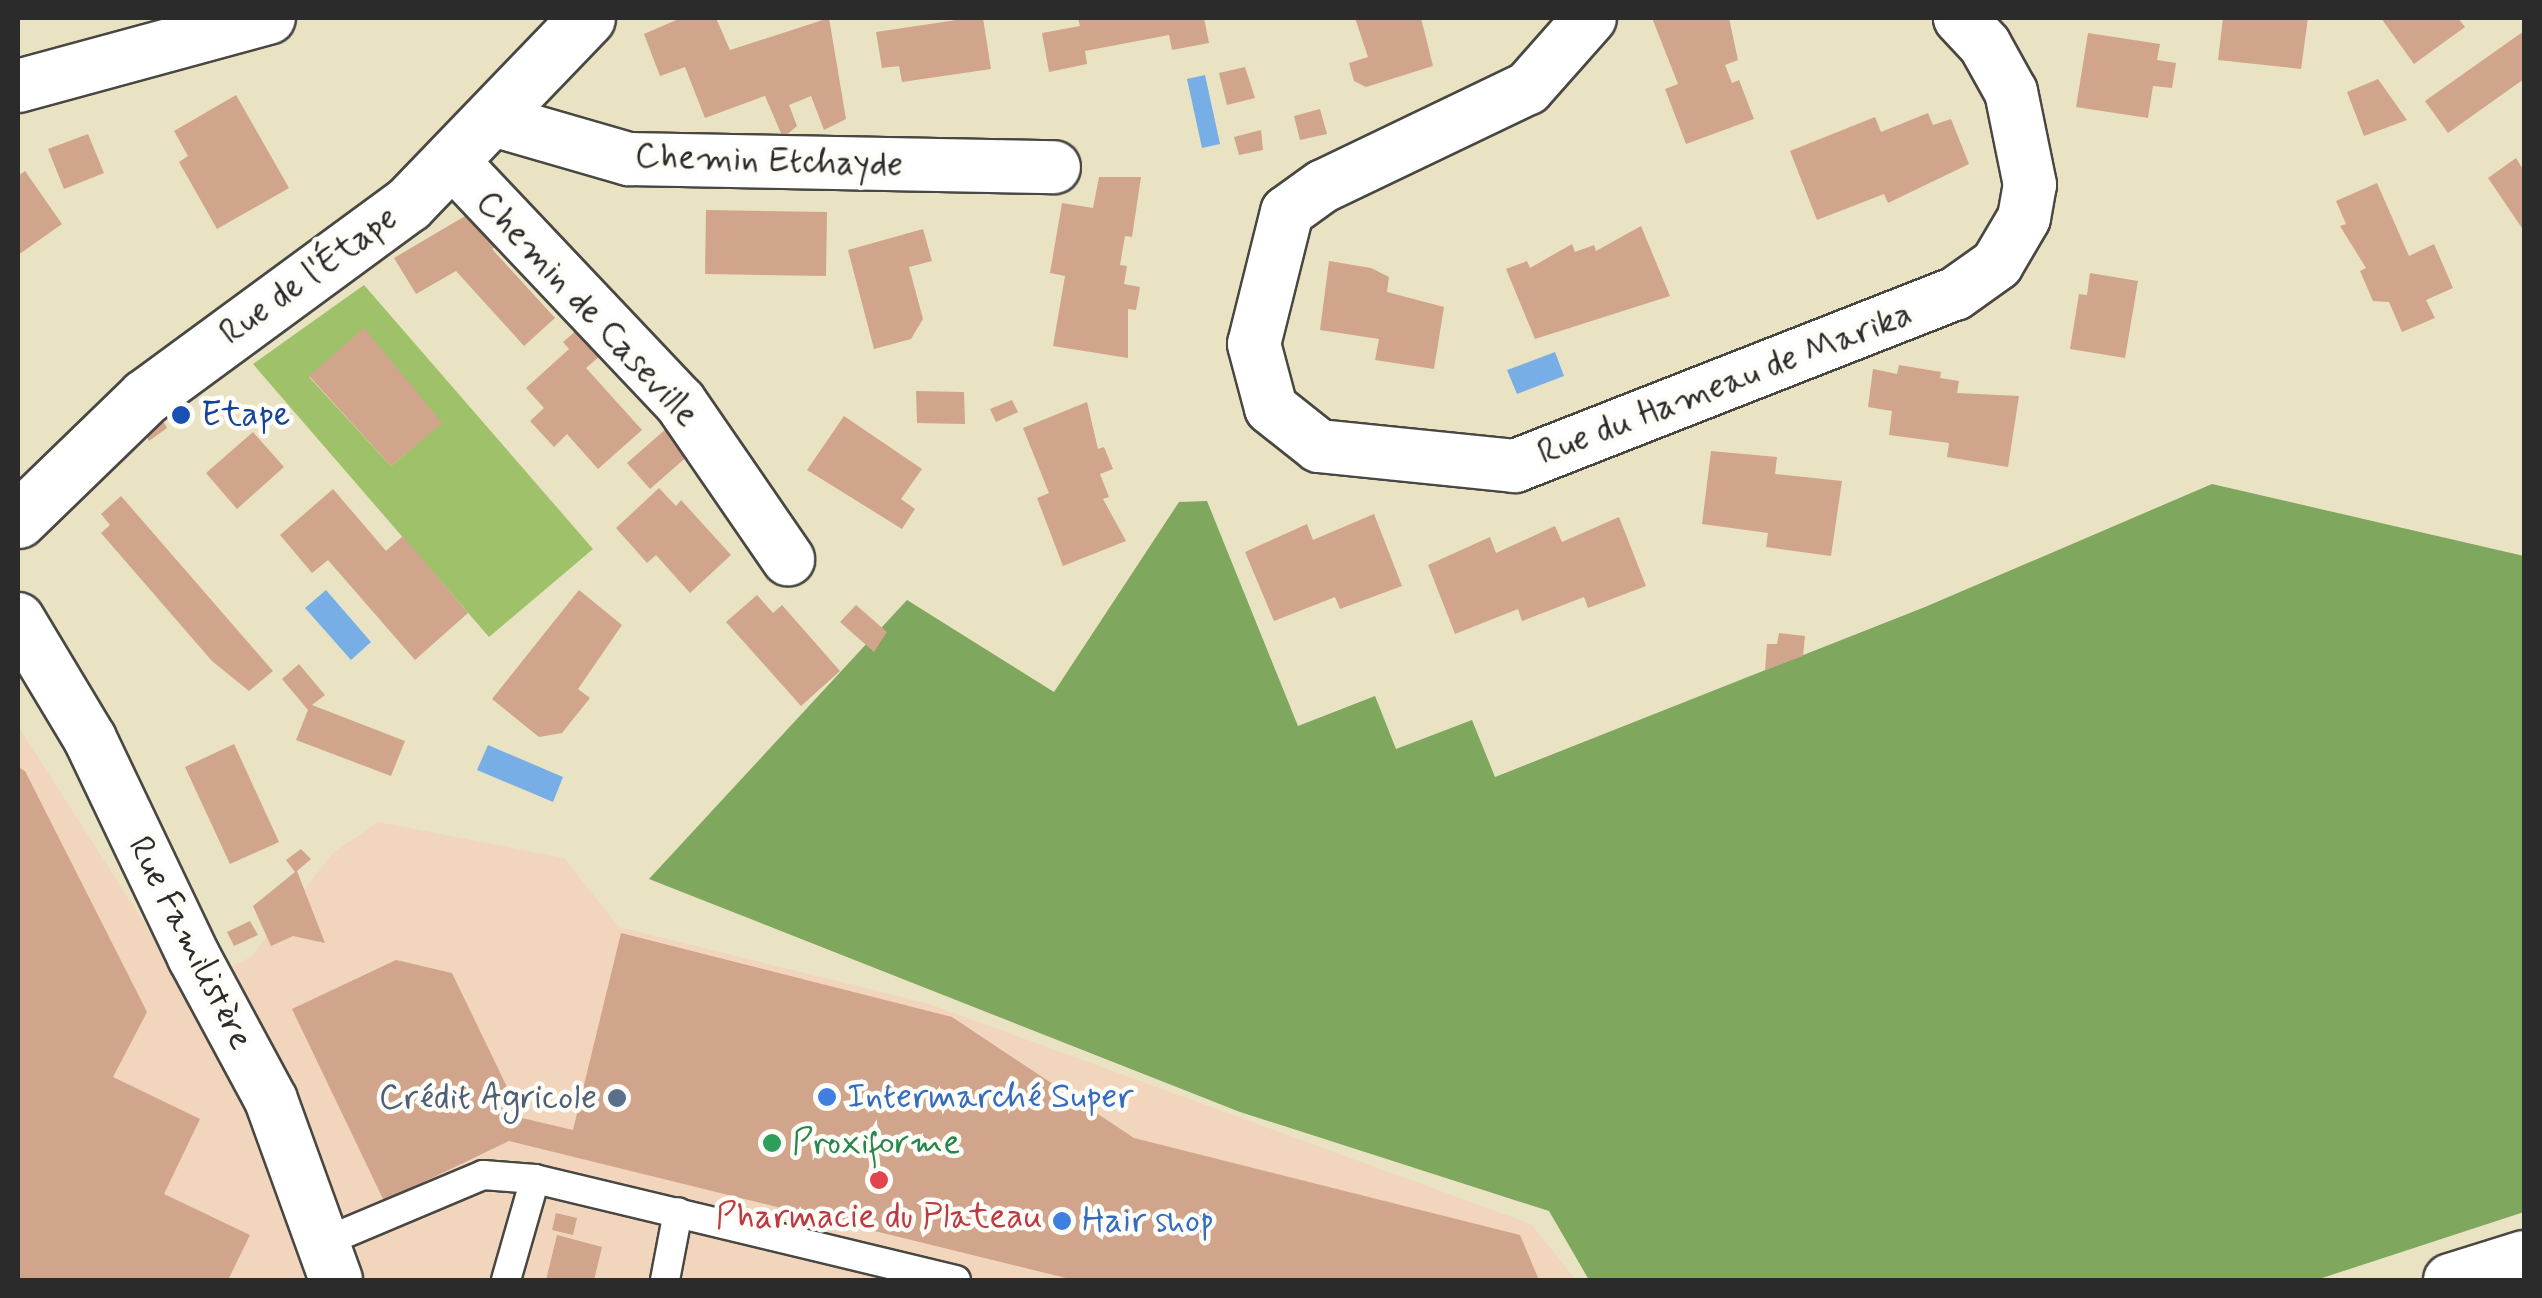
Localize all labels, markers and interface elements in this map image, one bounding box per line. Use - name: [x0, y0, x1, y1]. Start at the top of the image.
- street label: Chemin Etchayde: [631, 135, 907, 187]
- street label: Chemin de Caseville: [467, 182, 707, 436]
- street label: Rue de l'Étape: [211, 197, 407, 355]
- street label: Rue du Hameau de Marika: [1535, 294, 1915, 474]
- place label: Etape: [201, 394, 290, 436]
- marker: Etape: [170, 404, 192, 426]
- street label: Rue Familistère: [119, 831, 261, 1055]
- place label: Intermarché Super: [847, 1076, 1134, 1118]
- place label: Crédit Agricole: [382, 1077, 597, 1119]
- marker: Intermarché Super: [816, 1086, 838, 1108]
- marker: Crédit Agricole: [606, 1087, 628, 1109]
- place label: Proxiforme: [792, 1122, 960, 1164]
- marker: Proxiforme: [761, 1132, 783, 1154]
- marker: Pharmacie du Plateau: [868, 1169, 890, 1191]
- place label: Pharmacie du Plateau: [716, 1196, 1042, 1238]
- place label: Hair shop: [1082, 1200, 1214, 1242]
- marker: Hair shop: [1051, 1210, 1073, 1232]

